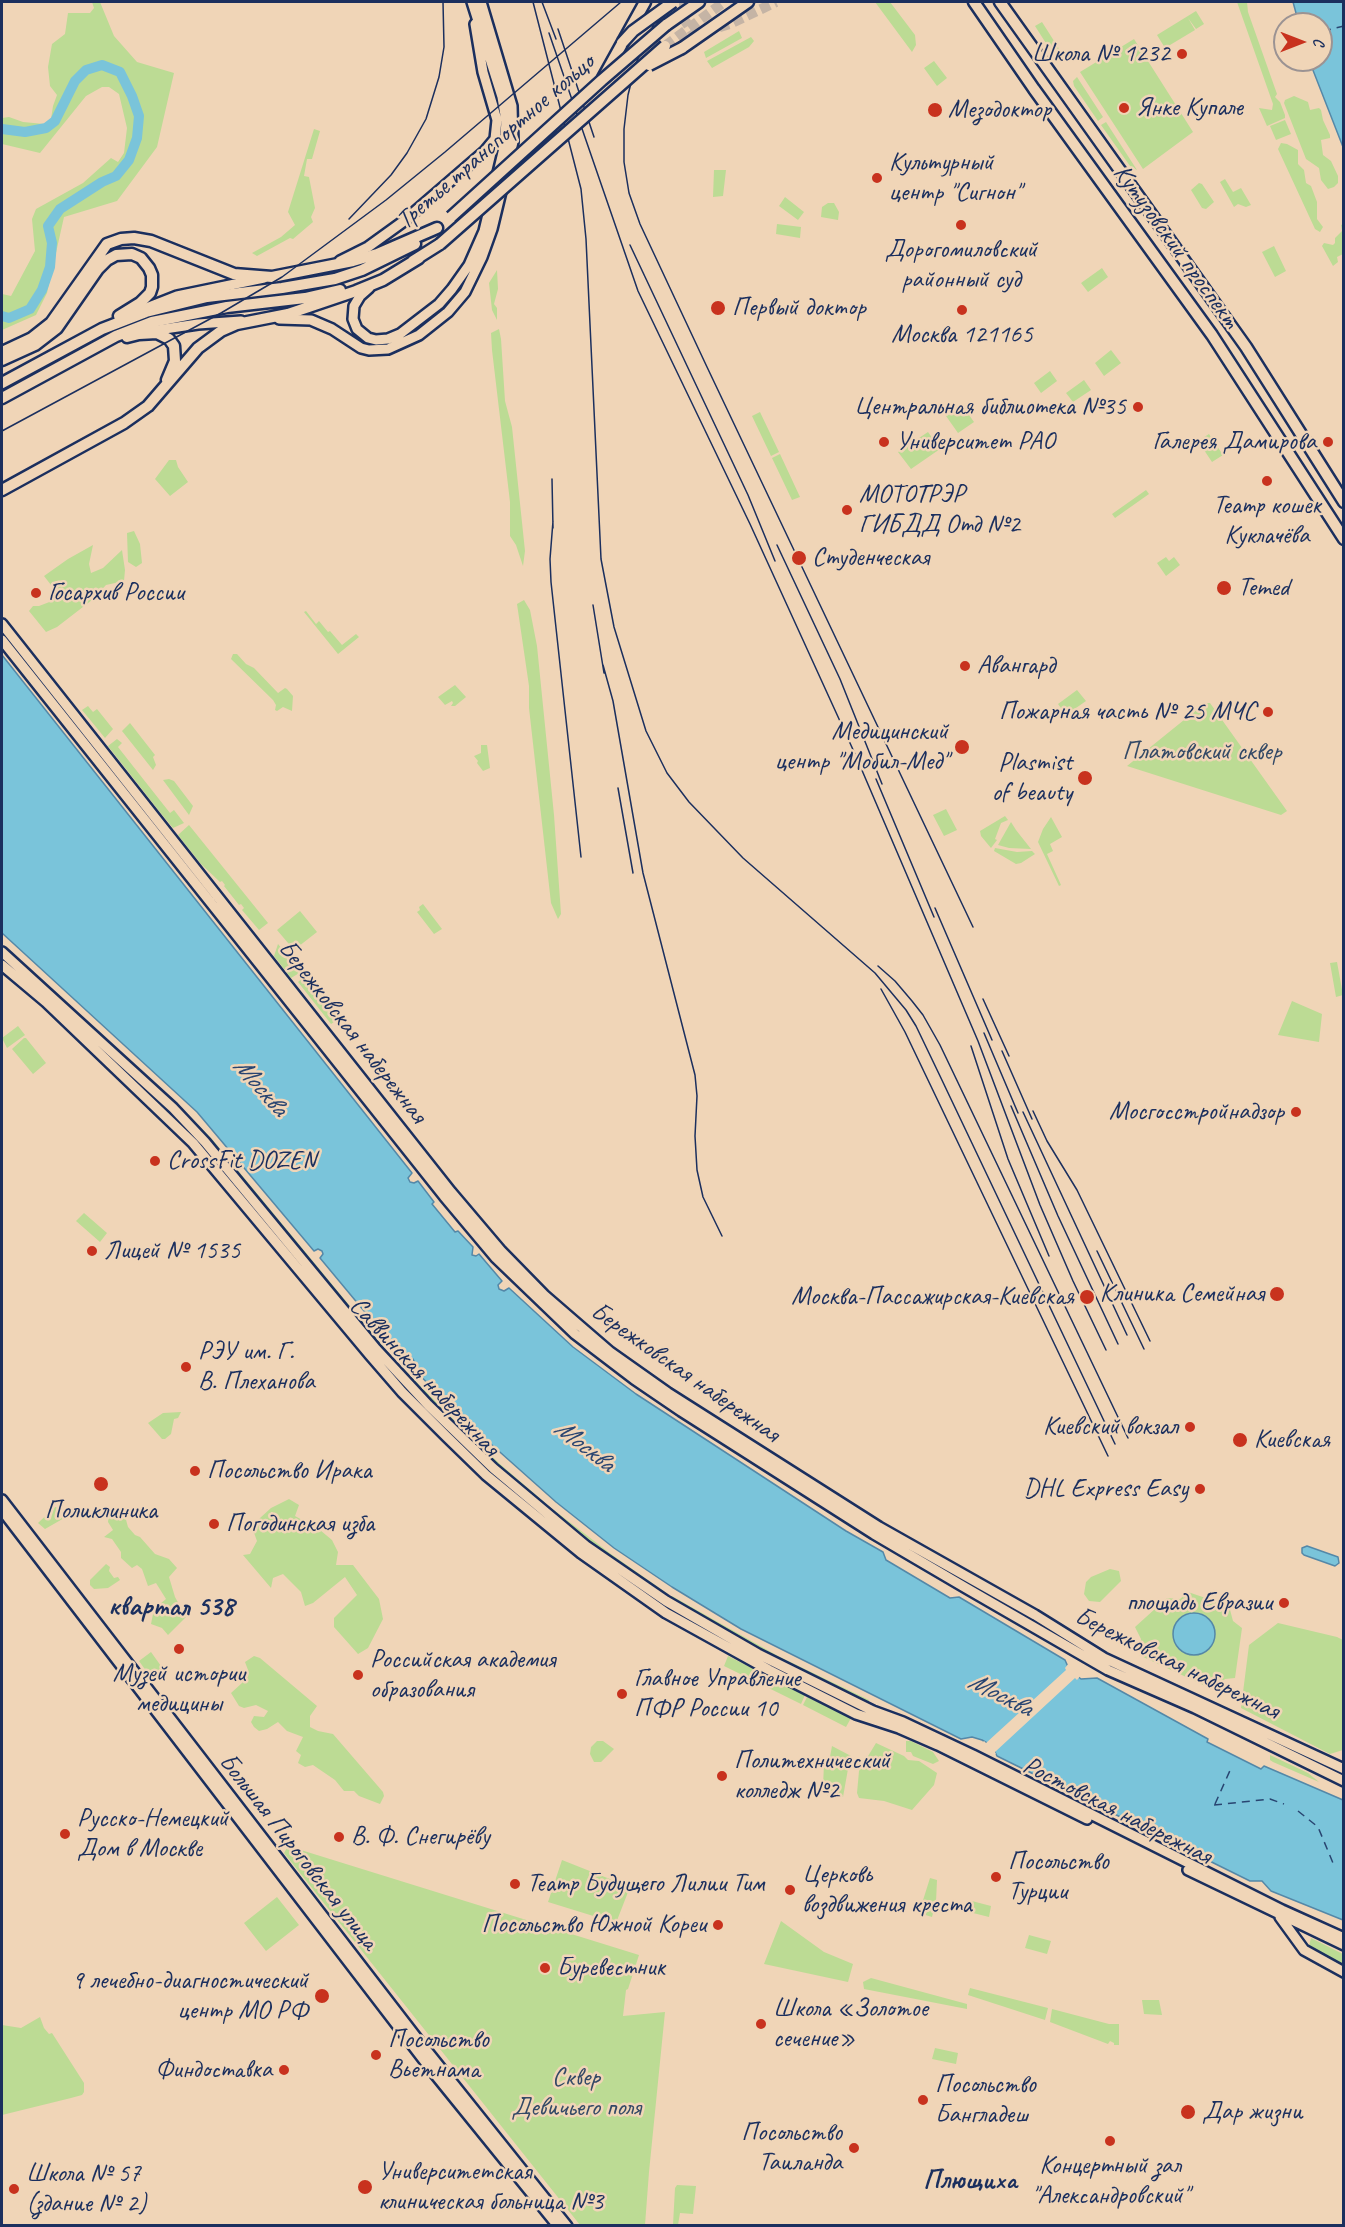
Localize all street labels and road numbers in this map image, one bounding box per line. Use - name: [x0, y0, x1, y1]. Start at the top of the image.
- street label: Третье транспортное кольцо: [390, 47, 602, 237]
- street label: Кутузовский проспект: [1106, 159, 1246, 335]
- street label: Бережковская набережная: [271, 934, 433, 1130]
- street label: Саввинская набережная: [342, 1291, 506, 1463]
- street label: Бережковская набережная: [584, 1296, 786, 1450]
- street label: Бережковская набережная: [1070, 1601, 1284, 1727]
- street label: Большая Пироговская улица: [212, 1747, 384, 1957]
- street label: Ростовская набережная: [1017, 1750, 1217, 1872]

